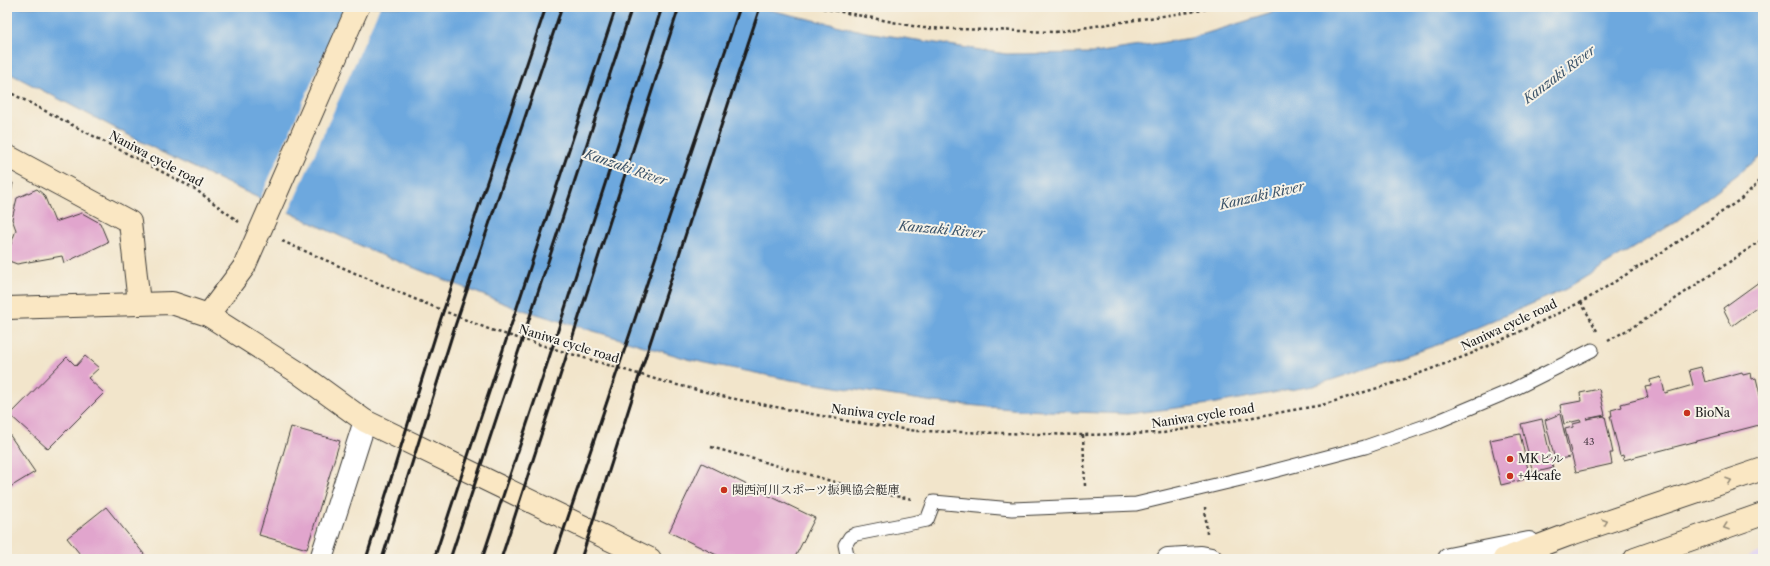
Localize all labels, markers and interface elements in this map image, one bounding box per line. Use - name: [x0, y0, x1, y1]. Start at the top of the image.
- water label: Kanzaki River: [1519, 41, 1599, 107]
- street label: Naniwa cycle road: [107, 127, 206, 190]
- water label: Kanzaki River: [582, 145, 670, 189]
- water label: Kanzaki River: [1217, 177, 1307, 213]
- water label: Kanzaki River: [897, 217, 987, 241]
- street label: Naniwa cycle road: [1458, 295, 1560, 353]
- street label: Naniwa cycle road: [517, 321, 622, 366]
- street label: Naniwa cycle road: [1150, 400, 1256, 431]
- street label: Naniwa cycle road: [830, 401, 936, 428]
- place label: BioNa: [1695, 405, 1731, 420]
- marker: BioNa: [1682, 408, 1692, 418]
- house number: 43: [1583, 435, 1595, 448]
- place label: MKビル: [1518, 451, 1563, 466]
- marker: MKビル: [1505, 454, 1515, 464]
- place label: +44cafe: [1518, 468, 1562, 483]
- marker: +44cafe: [1505, 471, 1515, 481]
- one-way arrow: [1725, 477, 1732, 486]
- place label: 関西河川スポーツ振興協会艇庫: [732, 482, 900, 497]
- marker: 関西河川スポーツ振興協会艇庫: [719, 485, 729, 495]
- one-way arrow: [1602, 519, 1609, 527]
- one-way arrow: [1723, 522, 1730, 531]

